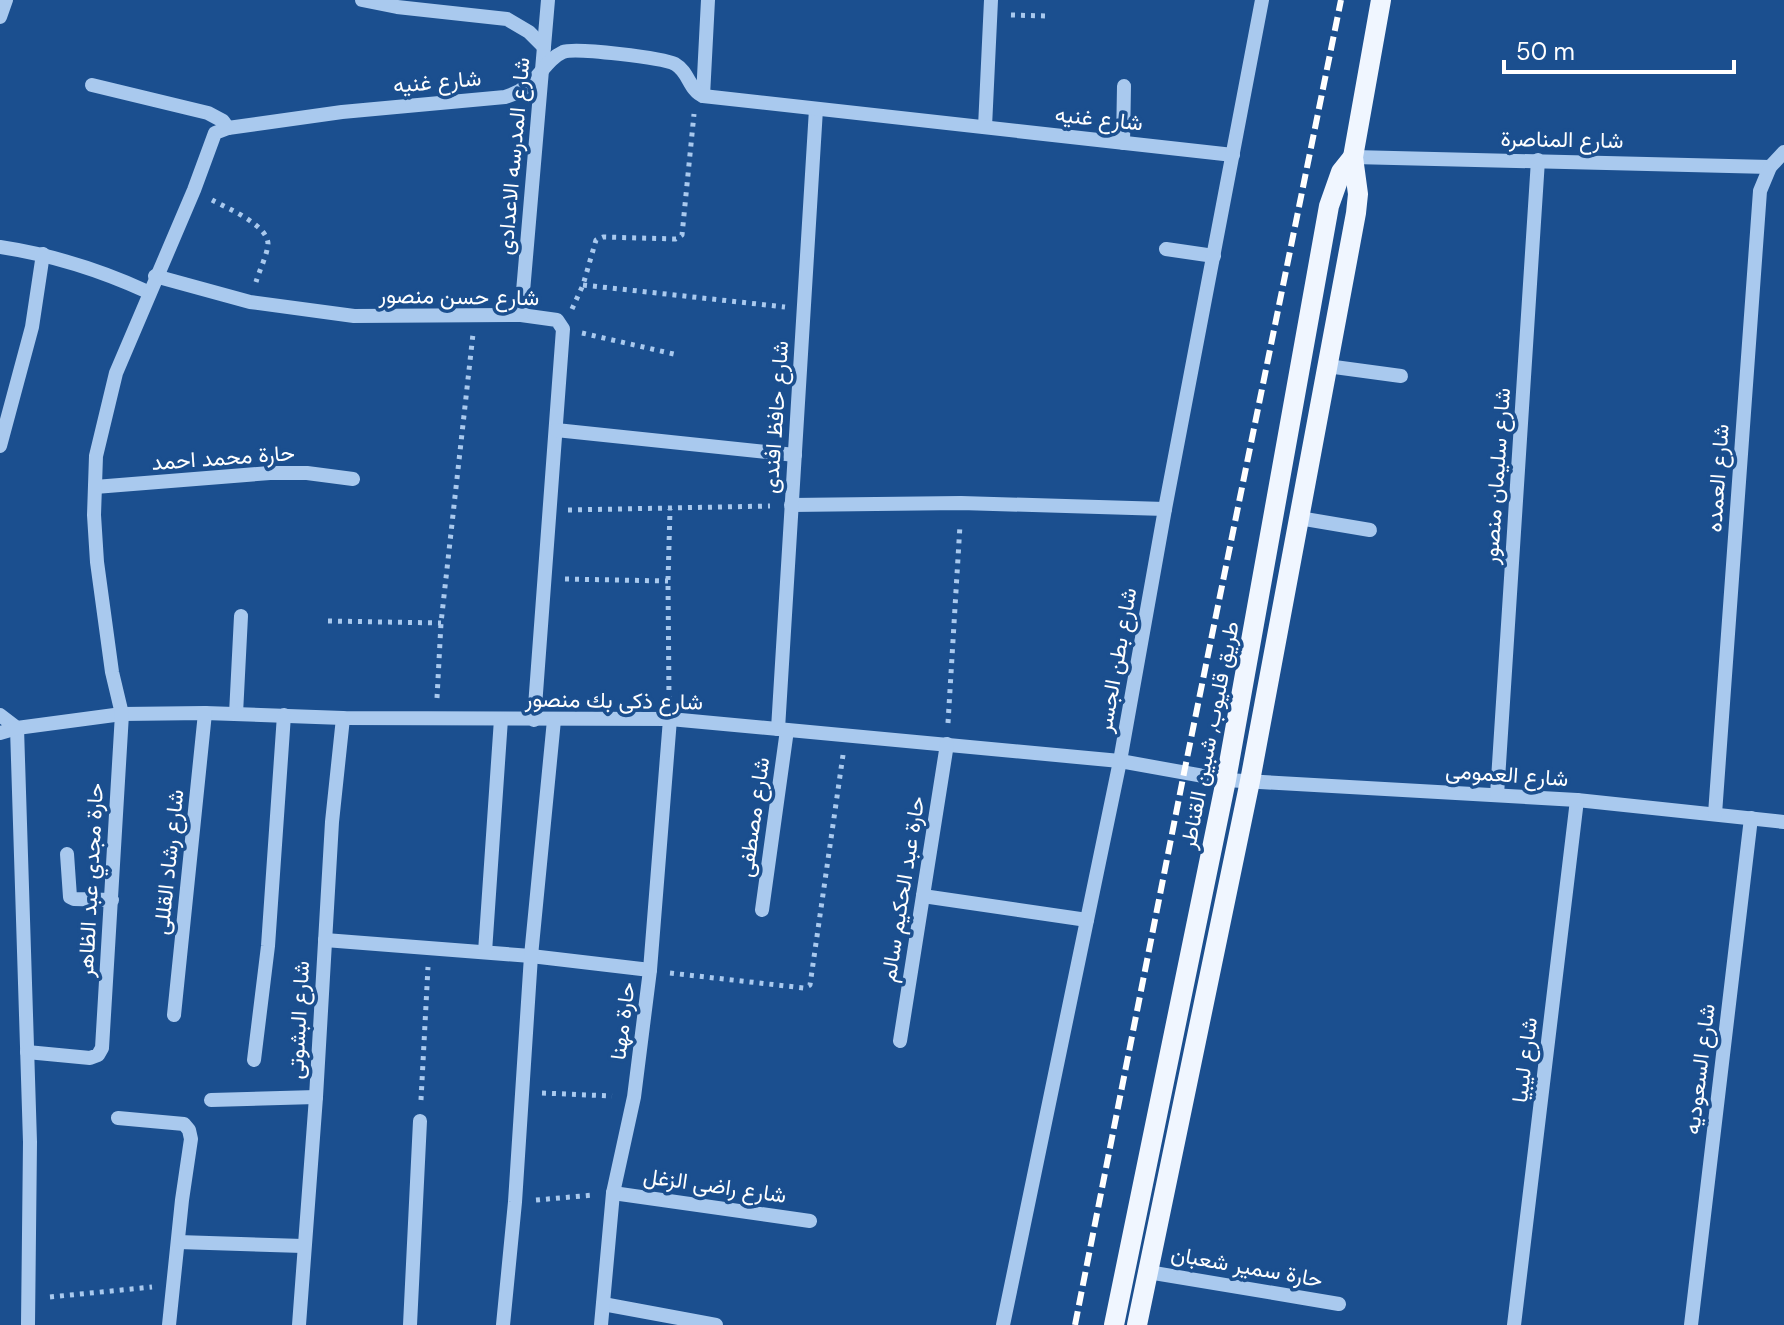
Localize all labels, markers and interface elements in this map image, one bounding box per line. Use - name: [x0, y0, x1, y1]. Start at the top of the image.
- scale bar: [1504, 24, 1734, 74]
- text: 50 m: [1516, 36, 1575, 67]
- street label: شارع المدرسه الاعدادى: [490, 56, 537, 256]
- street label: شارع غنيه: [392, 63, 482, 100]
- street label: شارع غنيه: [1053, 99, 1144, 138]
- street label: شارع المناصرة: [1500, 124, 1624, 155]
- street label: شارع حسن منصور: [377, 281, 539, 312]
- street label: شارع حافظ افندى: [756, 340, 795, 494]
- street label: شارع سليمان منصور: [1476, 387, 1517, 566]
- street label: شارع العمده: [1699, 423, 1736, 533]
- street label: حارة محمد احمد: [150, 438, 296, 477]
- street label: شارع بطن الجسر: [1089, 585, 1144, 736]
- street label: طريق قليوب, شبين القناطر: [1173, 619, 1246, 852]
- street label: شارع ذكى بك منصور: [524, 684, 703, 717]
- street label: شارع مصطفى: [731, 755, 776, 879]
- street label: شارع العمومى: [1445, 756, 1569, 793]
- street label: حارة مجدي عبد الظاهر: [71, 782, 114, 979]
- street label: شارع رشاد القللى: [146, 788, 191, 936]
- street label: حارة عبد الحكيم سالم: [873, 794, 932, 984]
- street label: شارع البشوتى: [281, 960, 316, 1080]
- street label: حارة مهنا: [603, 980, 642, 1062]
- street label: شارع السعوديه: [1677, 1002, 1722, 1136]
- street label: شارع ليبيا: [1505, 1016, 1544, 1104]
- street label: شارع راضى الزغل: [642, 1161, 788, 1210]
- street label: حارة سمير شعبان: [1169, 1239, 1325, 1294]

